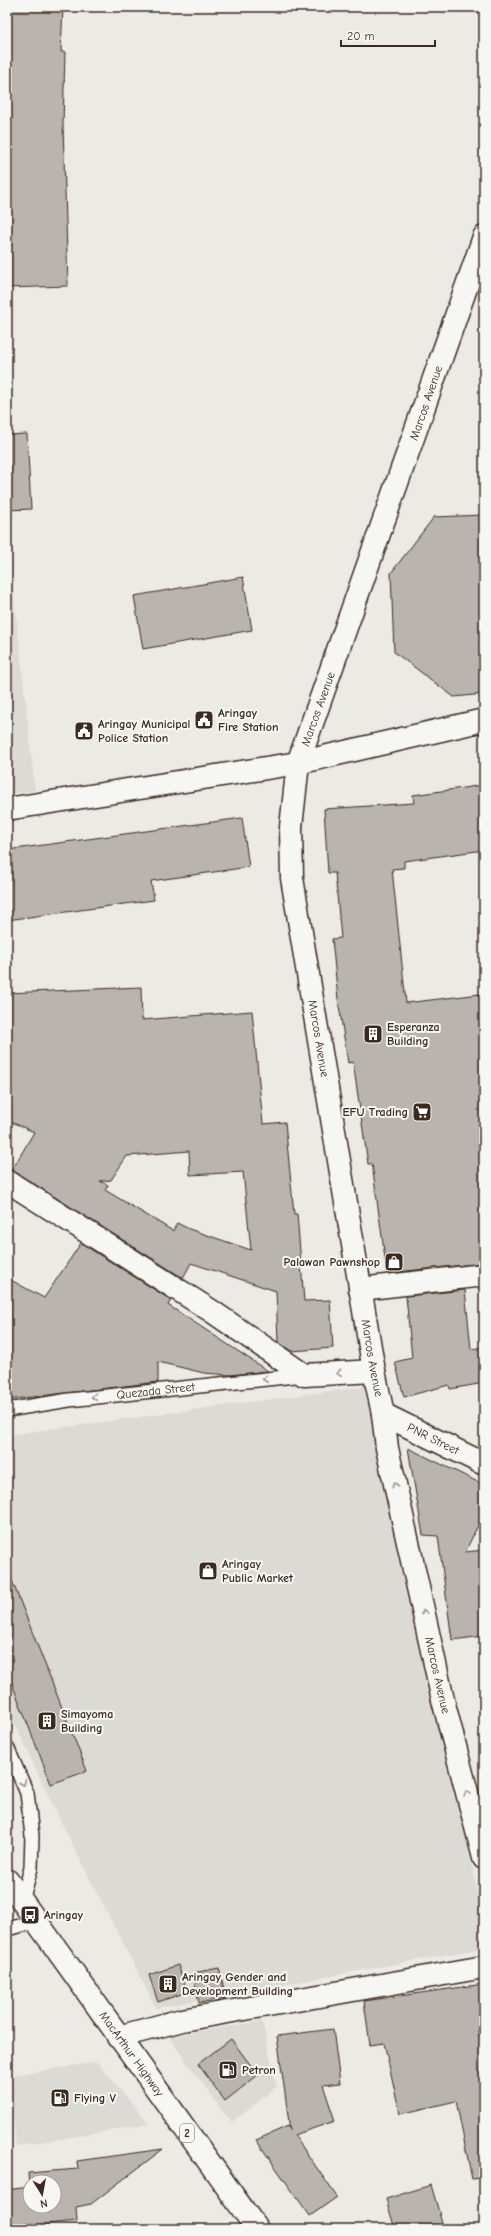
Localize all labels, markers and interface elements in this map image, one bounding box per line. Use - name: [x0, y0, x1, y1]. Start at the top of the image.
- scale bar: [341, 22, 435, 48]
- text: 20 m: [347, 29, 375, 43]
- street label: Marcos Avenue: [407, 364, 445, 442]
- street label: Marcos Avenue: [298, 670, 338, 748]
- place label: Aringay Fire Station: [218, 706, 278, 734]
- public building icon: Aringay Fire Station: [193, 709, 215, 731]
- place label: Aringay Municipal Police Station: [98, 717, 190, 745]
- public building icon: Aringay Municipal Police Station: [73, 720, 95, 742]
- street label: Marcos Avenue: [305, 999, 332, 1078]
- place label: Esperanza Building: [387, 1020, 439, 1048]
- building icon: Esperanza Building: [362, 1023, 384, 1045]
- supermarket icon: EFU Trading: [411, 1101, 433, 1123]
- place label: EFU Trading: [342, 1105, 408, 1119]
- shop icon: Palawan Pawnshop: [383, 1251, 405, 1273]
- place label: Palawan Pawnshop: [283, 1255, 380, 1269]
- street label: Marcos Avenue: [359, 1318, 386, 1398]
- one-way arrow: [336, 1369, 342, 1378]
- one-way arrow: [262, 1374, 268, 1383]
- street label: Quezada Street: [116, 1380, 196, 1402]
- one-way arrow: [91, 1392, 97, 1401]
- street label: PNR Street: [405, 1420, 462, 1458]
- one-way arrow: [392, 1482, 400, 1488]
- place label: Aringay Public Market: [222, 1557, 294, 1585]
- shop icon: Aringay Public Market: [197, 1560, 219, 1582]
- one-way arrow: [420, 1609, 428, 1615]
- street label: Marcos Avenue: [422, 1635, 453, 1715]
- place label: Simayoma Building: [61, 1707, 113, 1735]
- building icon: Simayoma Building: [36, 1710, 58, 1732]
- one-way arrow: [18, 1779, 26, 1786]
- one-way arrow: [463, 1790, 472, 1797]
- bus stop icon: Aringay: [19, 1904, 41, 1926]
- place label: Aringay: [44, 1908, 84, 1922]
- place label: Aringay Gender and Development Building: [182, 1970, 293, 1998]
- building icon: Aringay Gender and Development Building: [157, 1973, 179, 1995]
- street label: MacArthur Highway: [96, 2009, 167, 2100]
- fuel station icon: Petron: [217, 2059, 239, 2081]
- place label: Petron: [242, 2063, 276, 2077]
- fuel station icon: Flying V: [49, 2087, 71, 2109]
- place label: Flying V: [74, 2091, 117, 2105]
- road number: 2: [180, 2124, 194, 2142]
- north arrow: [22, 2174, 62, 2214]
- text: N: [39, 2196, 49, 2210]

